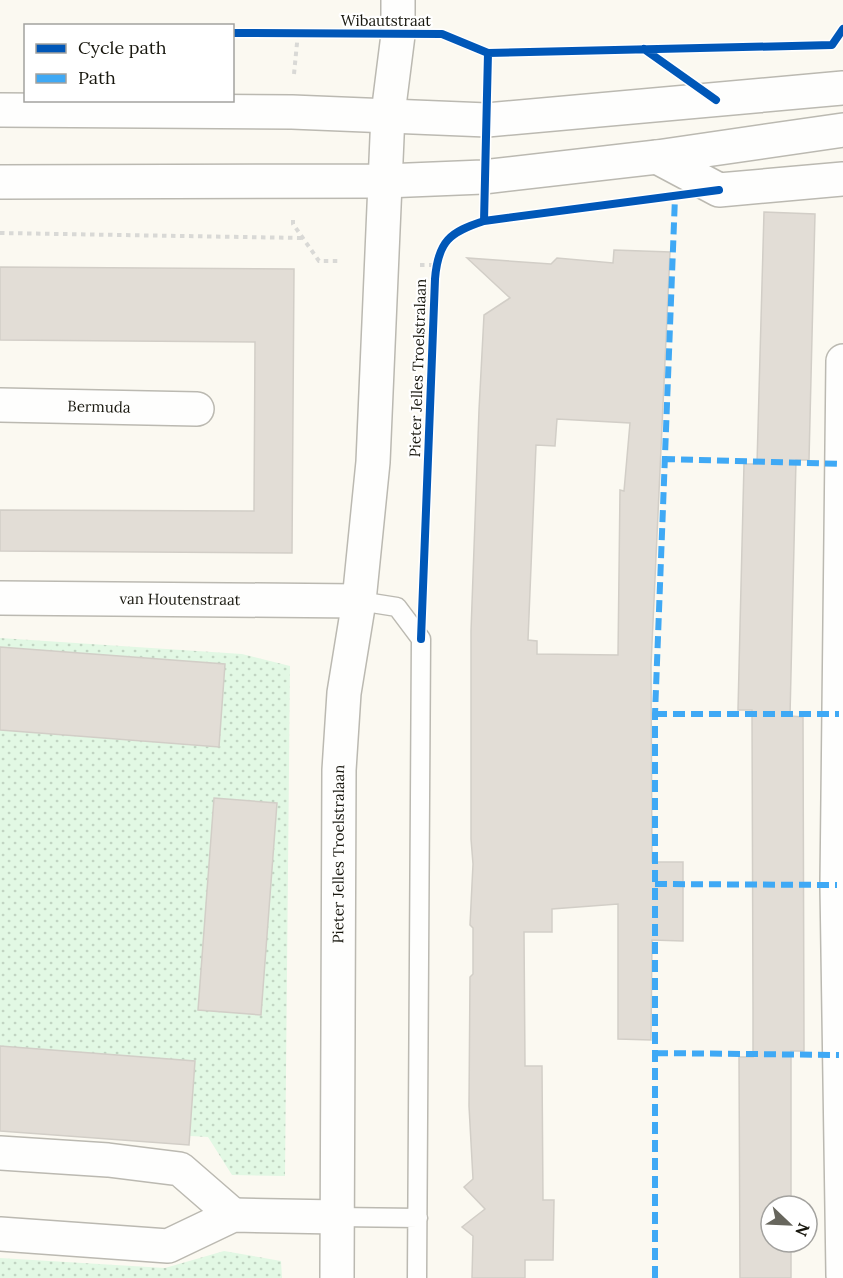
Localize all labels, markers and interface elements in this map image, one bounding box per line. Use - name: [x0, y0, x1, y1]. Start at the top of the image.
- street label: Wibautstraat: [341, 11, 431, 30]
- legend: [24, 24, 234, 102]
- text: Cycle path: [78, 36, 167, 59]
- text: Path: [78, 66, 116, 89]
- street label: Pieter Jelles Troelstralaan: [405, 278, 430, 458]
- street label: Bermuda: [67, 396, 131, 417]
- street label: van Houtenstraat: [120, 589, 241, 609]
- street label: Pieter Jelles Troelstralaan: [328, 764, 348, 943]
- north arrow: [759, 1194, 819, 1254]
- text: N: [791, 1220, 814, 1239]

